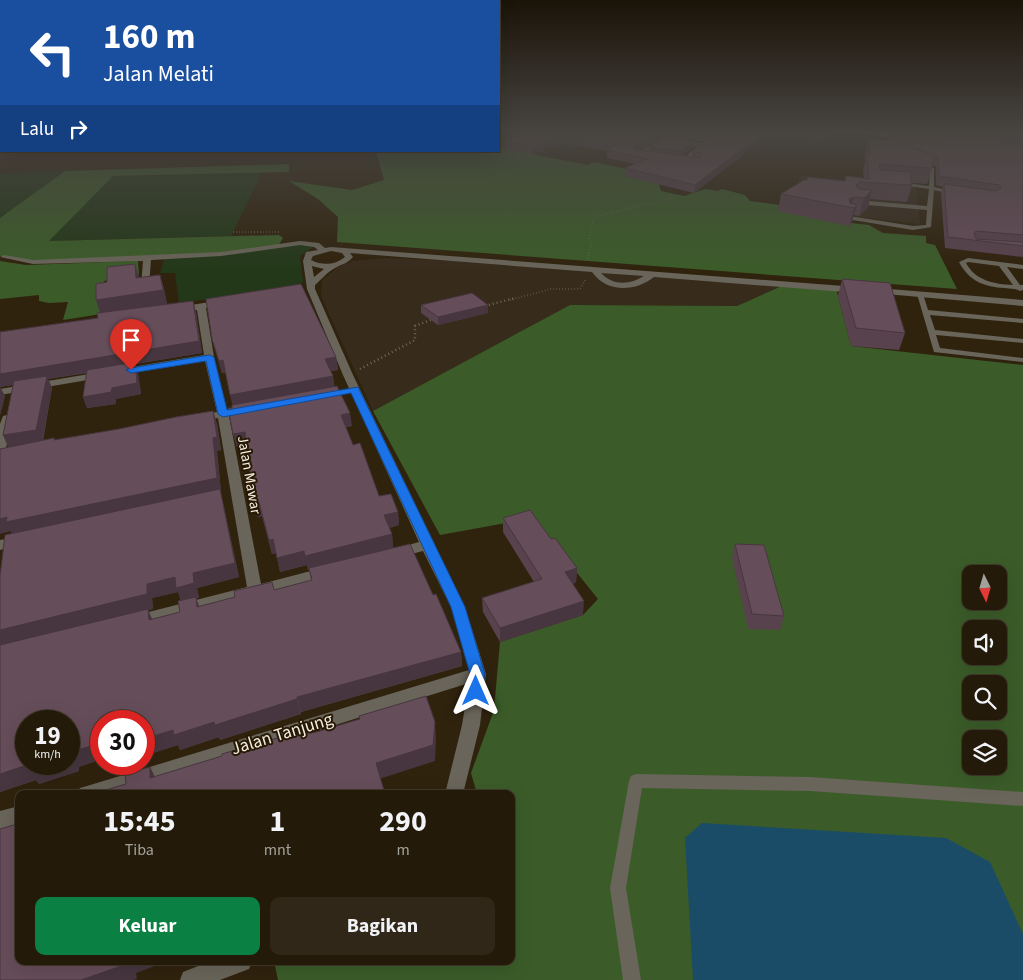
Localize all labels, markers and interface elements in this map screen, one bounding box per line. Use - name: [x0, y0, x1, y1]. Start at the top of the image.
- text: 160 m: [103, 12, 195, 62]
- icon: left: [20, 20, 85, 85]
- text: Jalan Melati: [103, 58, 214, 90]
- icon: right: [64, 115, 92, 143]
- text: Lalu: [20, 116, 54, 143]
- pin: [110, 319, 152, 370]
- icon: arrive: [117, 326, 145, 354]
- street label: Jalan Mawar: [232, 434, 266, 517]
- north arrow: [962, 565, 1008, 610]
- map controls: [962, 565, 1007, 775]
- button: sound: [962, 620, 1007, 665]
- position arrow: [449, 664, 501, 716]
- button: search: [962, 675, 1007, 720]
- street label: Jalan Tanjung: [228, 707, 336, 761]
- speed limit sign: 30: [90, 710, 155, 775]
- text: 19: [34, 718, 61, 754]
- button: layers: [962, 730, 1007, 775]
- text: km/h: [34, 746, 61, 763]
- text: 15:45: [103, 800, 176, 843]
- text: 1: [269, 800, 285, 843]
- text: 290: [379, 800, 427, 843]
- text: Tiba: [125, 839, 154, 861]
- text: mnt: [264, 839, 291, 861]
- text: m: [396, 839, 410, 861]
- button: Keluar: [35, 897, 260, 955]
- button: Bagikan: [270, 897, 495, 955]

